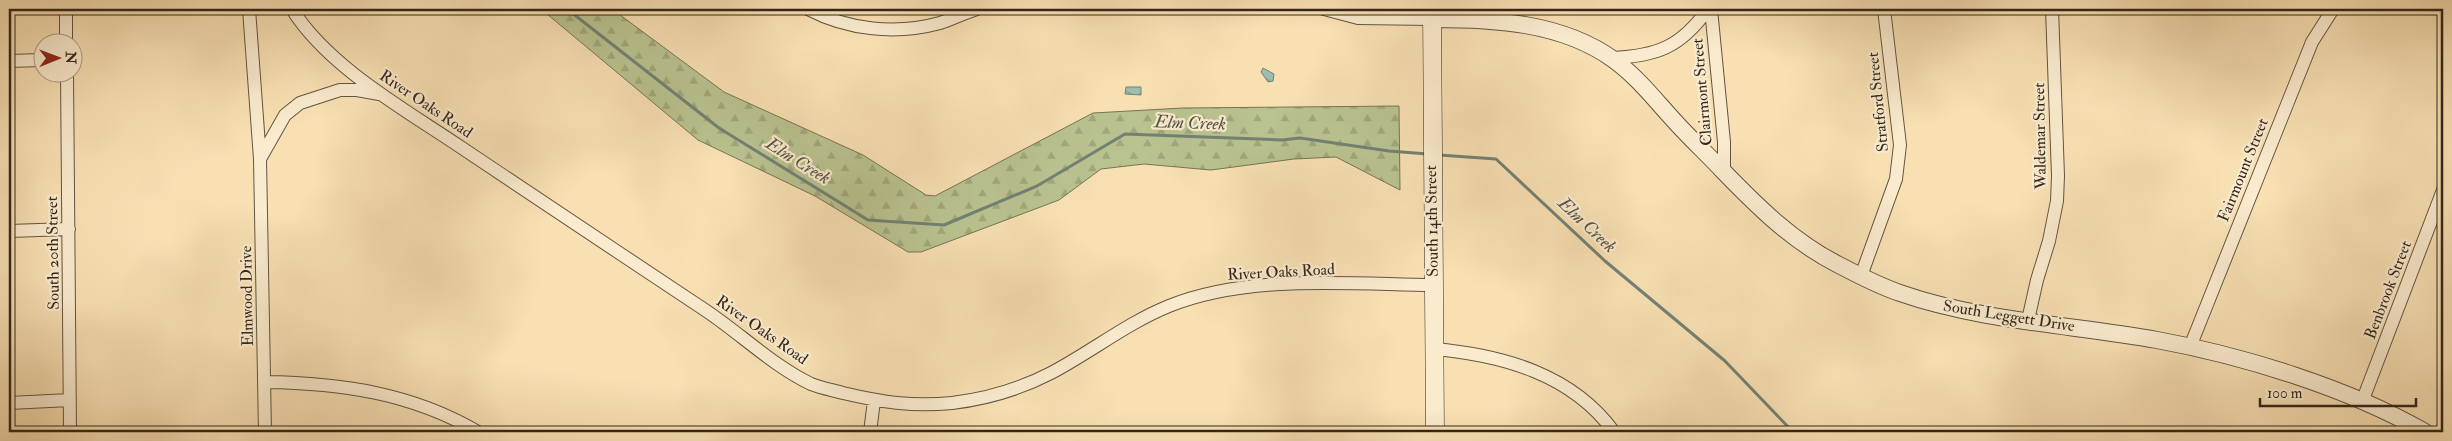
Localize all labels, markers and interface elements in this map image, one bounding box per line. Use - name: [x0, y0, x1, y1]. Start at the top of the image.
- north arrow: [32, 32, 82, 82]
- street label: Clairmont Street: [1687, 37, 1717, 147]
- text: N: [62, 50, 79, 65]
- street label: Stratford Street: [1863, 51, 1893, 153]
- street label: River Oaks Road: [376, 66, 476, 143]
- street label: Waldemar Street: [2029, 82, 2051, 191]
- water label: Elm Creek: [1153, 110, 1226, 136]
- street label: Fairmount Street: [2213, 115, 2273, 225]
- water label: Elm Creek: [761, 132, 835, 190]
- street label: South 14th Street: [1421, 165, 1443, 277]
- water label: Elm Creek: [1552, 191, 1621, 258]
- street label: South 20th Street: [42, 196, 64, 310]
- street label: Benbrook Street: [2360, 238, 2416, 342]
- street label: Elmwood Drive: [236, 245, 258, 347]
- street label: River Oaks Road: [1227, 259, 1335, 285]
- street label: River Oaks Road: [712, 291, 812, 369]
- street label: South Leggett Drive: [1942, 296, 2076, 336]
- scale bar: [2260, 376, 2416, 408]
- text: 100 m: [2267, 384, 2303, 403]

